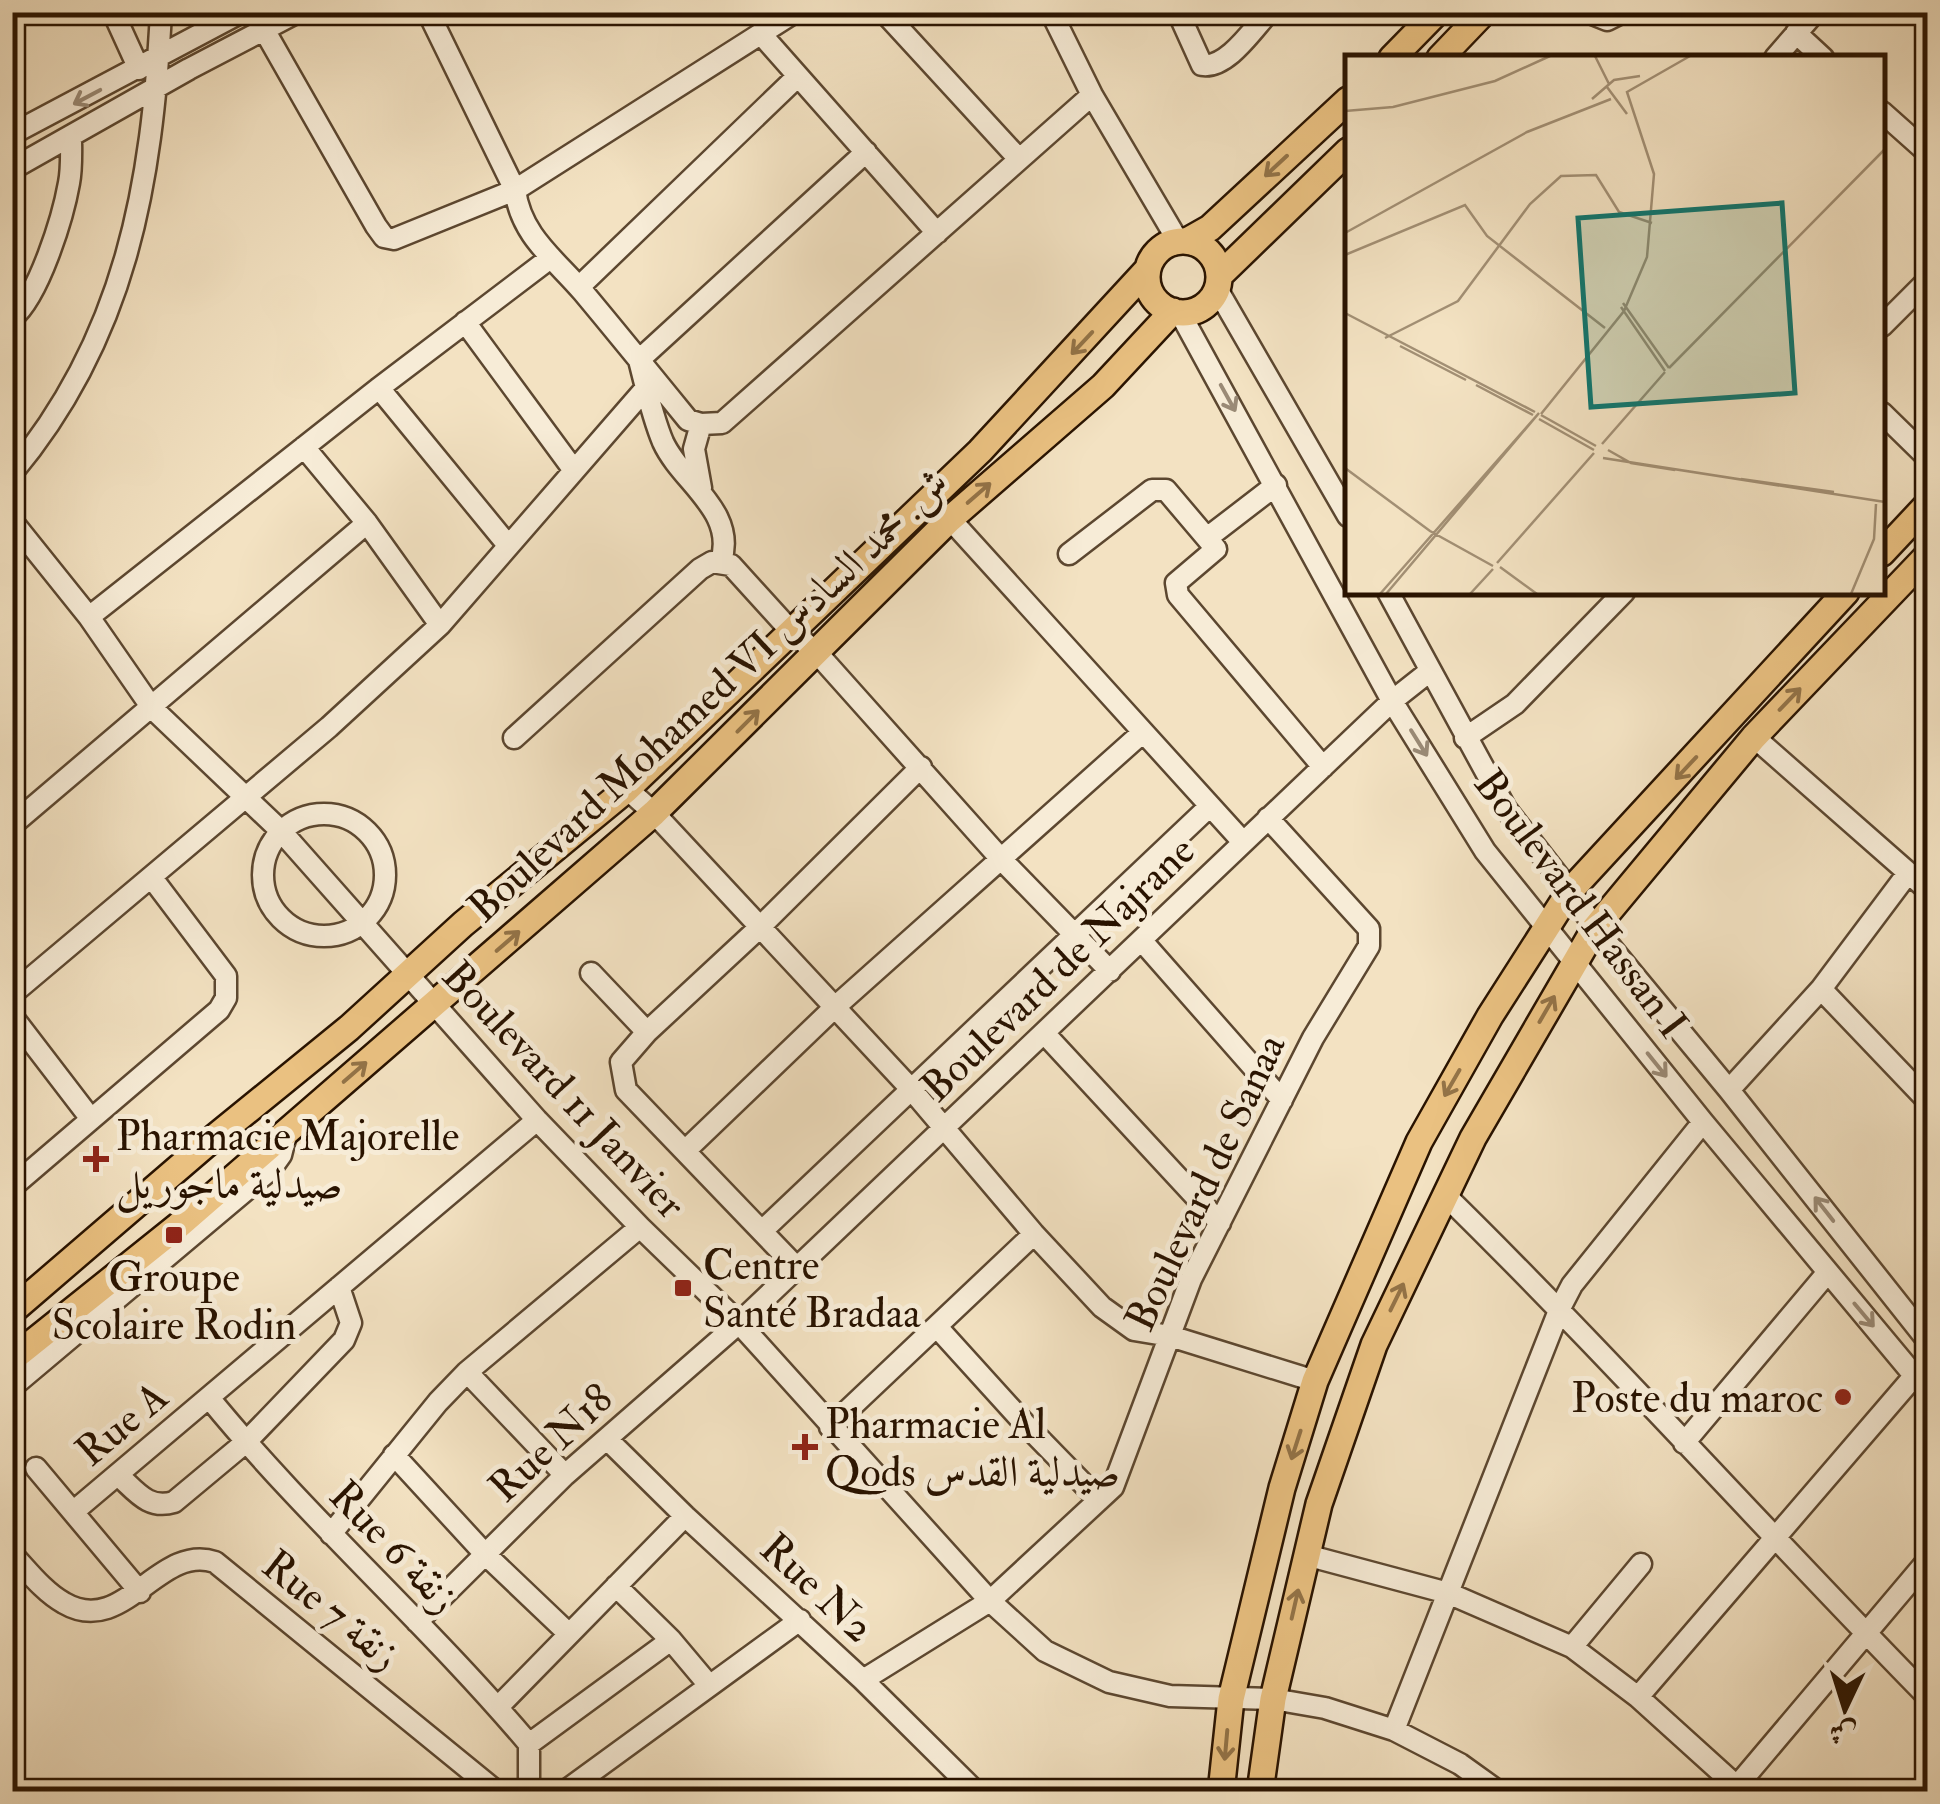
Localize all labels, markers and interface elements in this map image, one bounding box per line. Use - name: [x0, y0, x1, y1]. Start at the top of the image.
- inset map: [1345, 55, 1885, 595]
- one-way arrow: [72, 88, 102, 107]
- one-way arrow: [1264, 154, 1289, 177]
- one-way arrow: [1070, 330, 1094, 354]
- one-way arrow: [1218, 383, 1238, 412]
- street label: Boulevard Mohamed VI ش. محمد السادس: [458, 459, 961, 934]
- one-way arrow: [966, 482, 991, 505]
- one-way arrow: [1778, 687, 1801, 712]
- one-way arrow: [735, 710, 759, 734]
- one-way arrow: [1408, 729, 1429, 757]
- one-way arrow: [1674, 755, 1698, 779]
- street label: Boulevard Hassan I: [1462, 760, 1698, 1049]
- street label: Boulevard de Najrane: [911, 826, 1206, 1113]
- one-way arrow: [495, 929, 520, 952]
- street label: Boulevard 11 Janvier: [431, 951, 696, 1230]
- one-way arrow: [1538, 995, 1558, 1024]
- street label: Boulevard de Sanaa: [1114, 1025, 1298, 1340]
- one-way arrow: [1646, 1051, 1668, 1077]
- one-way arrow: [342, 1060, 367, 1083]
- one-way arrow: [1442, 1069, 1462, 1097]
- place label: Pharmacie Majorelle صيدلية ماجوريل: [116, 1111, 459, 1213]
- marker: Pharmacie Majorelle صيدلية ماجوريل: [85, 1148, 107, 1170]
- one-way arrow: [1813, 1197, 1835, 1223]
- marker: Groupe Scolaire Rodin: [163, 1224, 185, 1246]
- place label: Centre Santé Bradaa: [703, 1240, 921, 1340]
- place label: Groupe Scolaire Rodin: [52, 1252, 296, 1352]
- marker: Centre Santé Bradaa: [672, 1277, 694, 1299]
- one-way arrow: [1388, 1282, 1407, 1312]
- one-way arrow: [1853, 1302, 1875, 1328]
- street label: Rue A: [66, 1371, 179, 1478]
- street label: Rue N18: [479, 1373, 624, 1514]
- place label: Poste du maroc: [1571, 1373, 1823, 1425]
- marker: Poste du maroc: [1832, 1386, 1854, 1408]
- place label: Pharmacie Al Qods صيدلية القدس: [825, 1399, 1120, 1499]
- one-way arrow: [1286, 1429, 1304, 1461]
- marker: Pharmacie Al Qods صيدلية القدس: [794, 1436, 816, 1458]
- street label: Rue 6 زنقة: [318, 1470, 469, 1625]
- street label: Rue N2: [749, 1523, 884, 1654]
- street label: Rue 7 زنقة: [251, 1539, 410, 1682]
- one-way arrow: [1287, 1589, 1305, 1621]
- north arrow: [1795, 1659, 1895, 1759]
- text: ش: [1828, 1714, 1858, 1751]
- one-way arrow: [1216, 1729, 1235, 1761]

